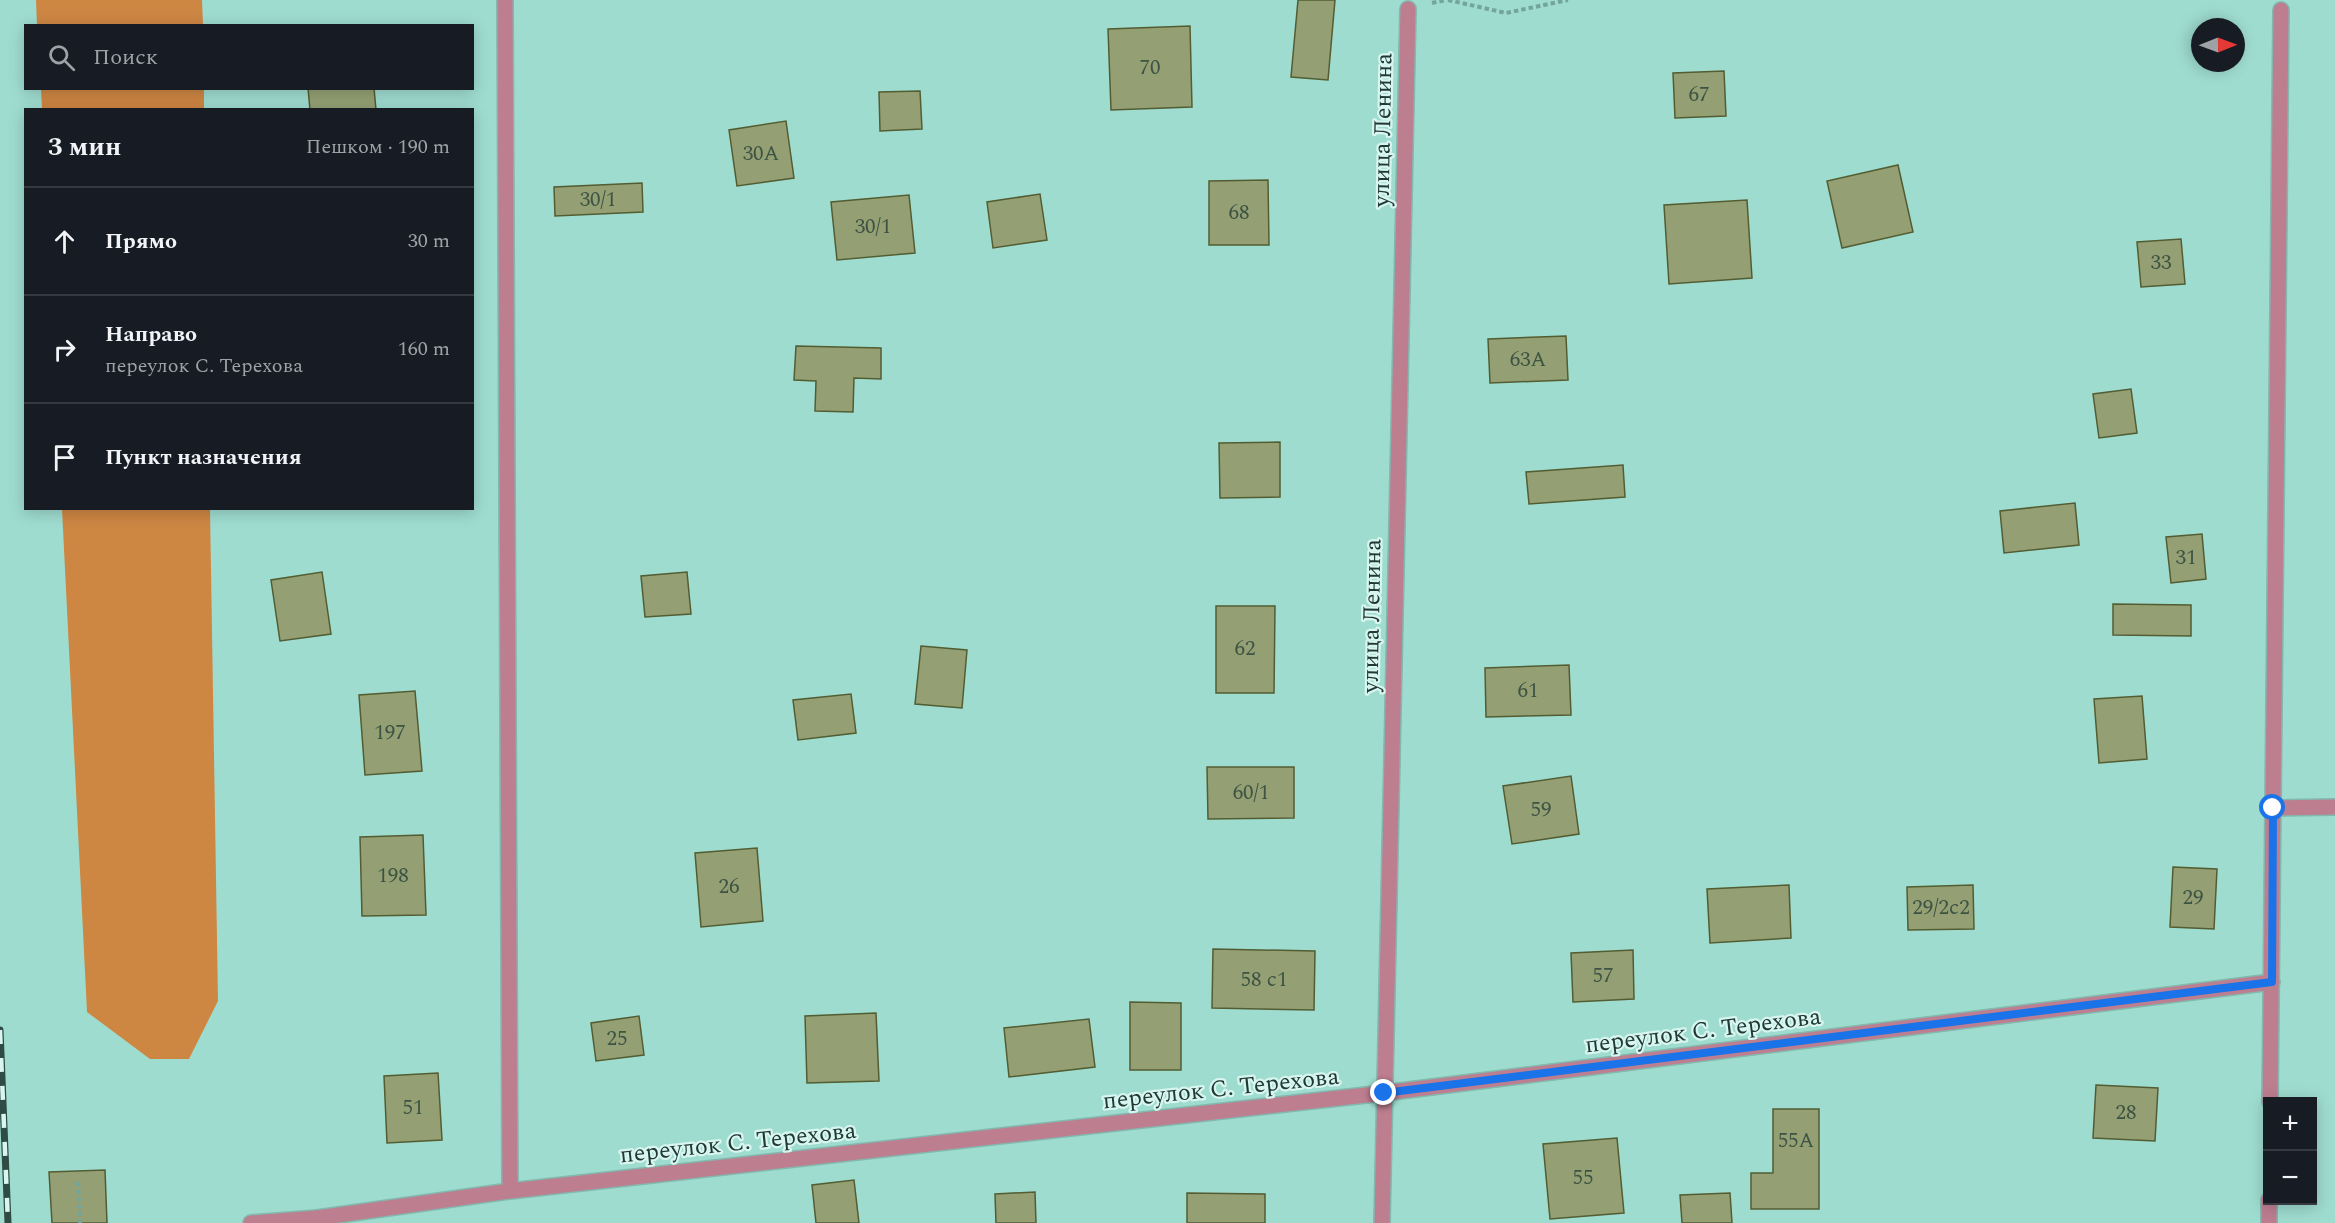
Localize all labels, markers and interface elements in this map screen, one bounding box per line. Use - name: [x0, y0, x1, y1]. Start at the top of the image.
- north arrow: [2191, 18, 2245, 72]
- search box: [24, 24, 474, 90]
- icon: search: [45, 41, 78, 74]
- text: Поиск: [93, 41, 158, 74]
- house number: 70: [1140, 52, 1161, 84]
- street label: улица Ленина: [1364, 52, 1402, 208]
- house number: 67: [1689, 79, 1710, 111]
- text: 3 мин: [48, 127, 121, 167]
- text: Пешком · 190 m: [306, 132, 450, 162]
- house number: 30А: [743, 138, 780, 170]
- house number: 30/1: [580, 184, 616, 216]
- house number: 68: [1229, 197, 1250, 229]
- house number: 30/1: [855, 211, 891, 243]
- icon: ahead: [48, 225, 81, 258]
- text: Прямо: [105, 225, 177, 258]
- text: 30 m: [408, 226, 450, 256]
- house number: 33: [2151, 247, 2172, 279]
- text: Направо: [105, 318, 197, 351]
- icon: right: [48, 333, 81, 366]
- text: 160 m: [398, 334, 450, 364]
- house number: 63А: [1510, 344, 1547, 376]
- text: переулок С. Терехова: [105, 351, 303, 381]
- icon: arrive: [48, 441, 81, 474]
- text: Пункт назначения: [105, 441, 302, 474]
- street label: улица Ленина: [1353, 538, 1391, 694]
- house number: 31: [2176, 542, 2197, 574]
- house number: 62: [1235, 633, 1256, 665]
- house number: 61: [1518, 675, 1539, 707]
- house number: 197: [374, 717, 406, 749]
- house number: 60/1: [1233, 777, 1269, 809]
- house number: 59: [1531, 794, 1552, 826]
- route start: [2259, 794, 2285, 820]
- house number: 198: [377, 860, 409, 892]
- house number: 26: [719, 871, 740, 903]
- house number: 29: [2183, 882, 2204, 914]
- house number: 29/2с2: [1912, 892, 1970, 924]
- house number: 57: [1593, 960, 1614, 992]
- house number: 58 с1: [1241, 964, 1287, 996]
- street label: переулок С. Терехова: [1583, 999, 1823, 1063]
- house number: 25: [607, 1023, 628, 1055]
- street label: переулок С. Терехова: [1101, 1059, 1341, 1119]
- route end: [1370, 1079, 1396, 1105]
- house number: 51: [403, 1092, 424, 1124]
- house number: 28: [2116, 1097, 2137, 1129]
- map controls: [2263, 1097, 2317, 1205]
- button: +: [2263, 1097, 2317, 1151]
- street label: переулок С. Терехова: [618, 1113, 858, 1173]
- house number: 55А: [1778, 1125, 1815, 1157]
- button: −: [2263, 1151, 2317, 1205]
- house number: 55: [1573, 1162, 1594, 1194]

